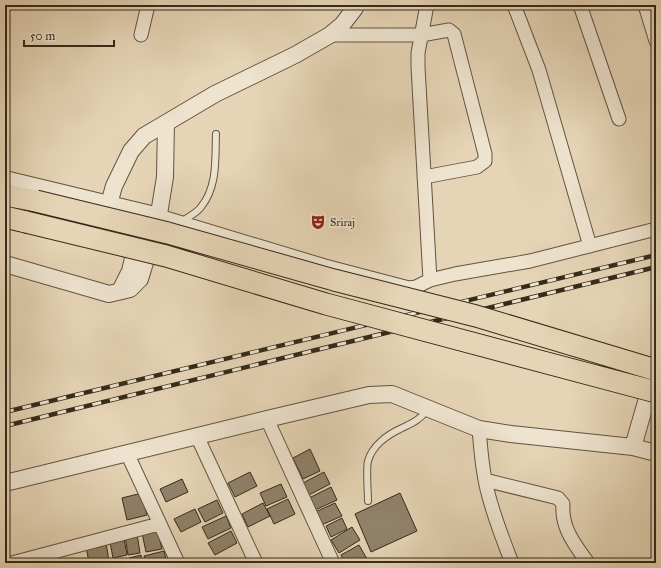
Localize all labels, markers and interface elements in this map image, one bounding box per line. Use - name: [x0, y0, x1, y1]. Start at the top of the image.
- scale bar: [24, 22, 114, 48]
- text: 50 m: [30, 29, 55, 43]
- theatre icon: Sriraj: [309, 213, 327, 231]
- place label: Sriraj: [330, 216, 355, 229]

